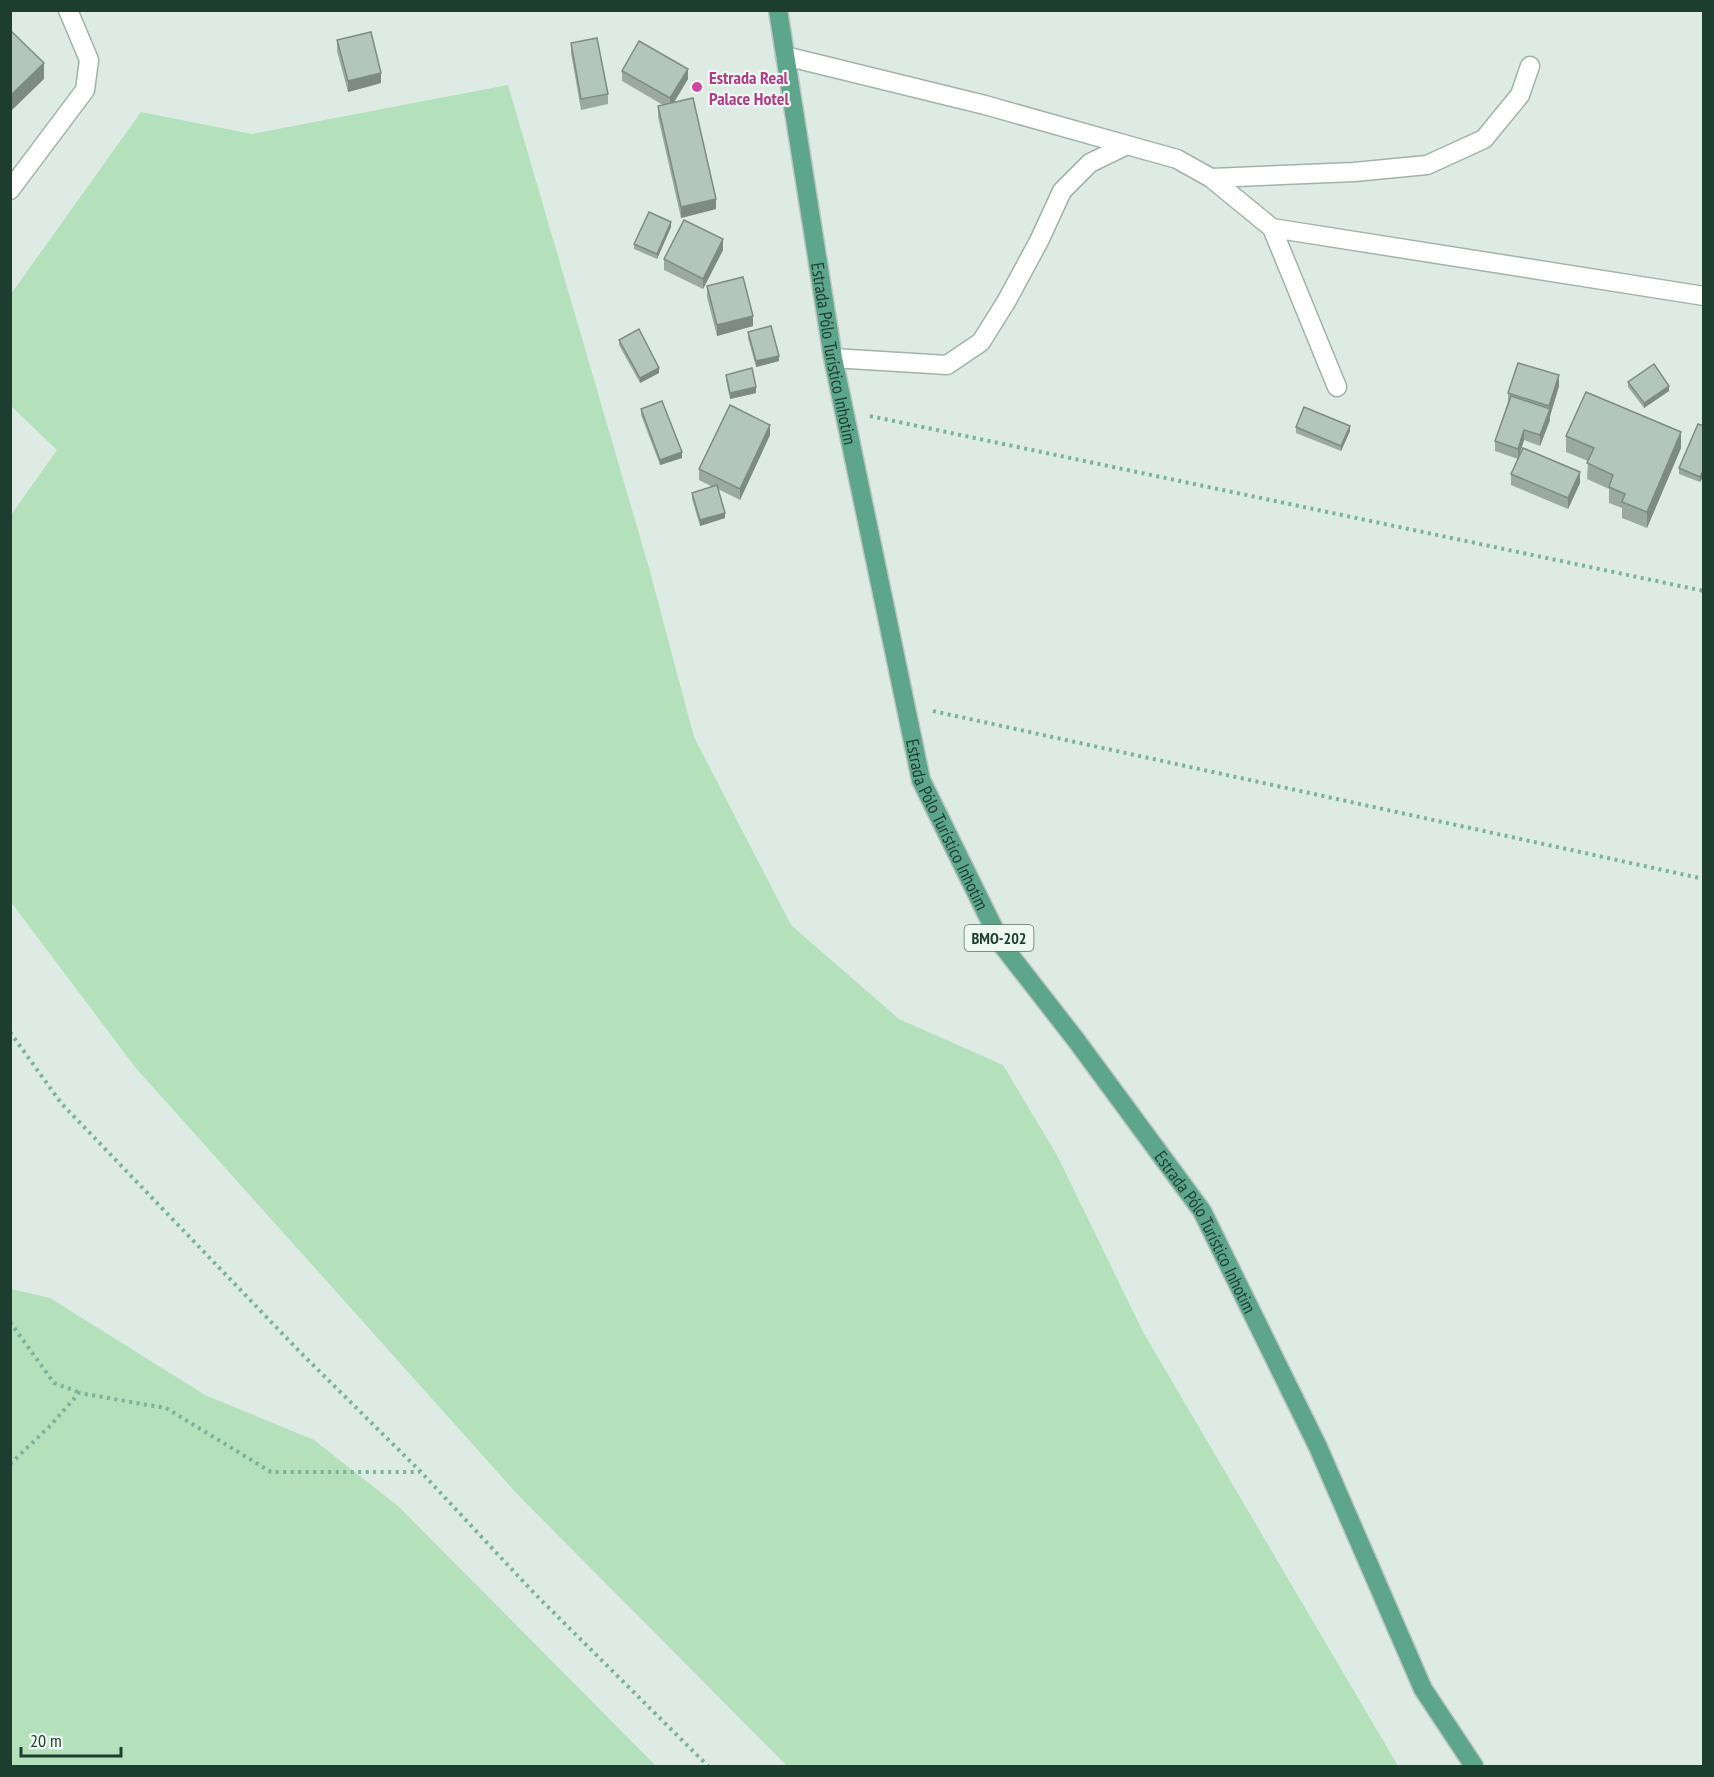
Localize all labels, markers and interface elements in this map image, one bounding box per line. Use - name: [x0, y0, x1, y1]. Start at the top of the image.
- place label: Estrada Real Palace Hotel: [709, 66, 789, 110]
- marker: Estrada Real Palace Hotel: [690, 80, 704, 94]
- street label: Estrada Pólo Turístico Inhotim: [807, 261, 862, 447]
- street label: Estrada Pólo Turístico Inhotim: [901, 737, 994, 913]
- road number: BMO-202: [964, 925, 1034, 951]
- street label: Estrada Pólo Turístico Inhotim: [1150, 1146, 1262, 1317]
- scale bar: [21, 1720, 122, 1758]
- text: 20 m: [30, 1729, 62, 1752]

